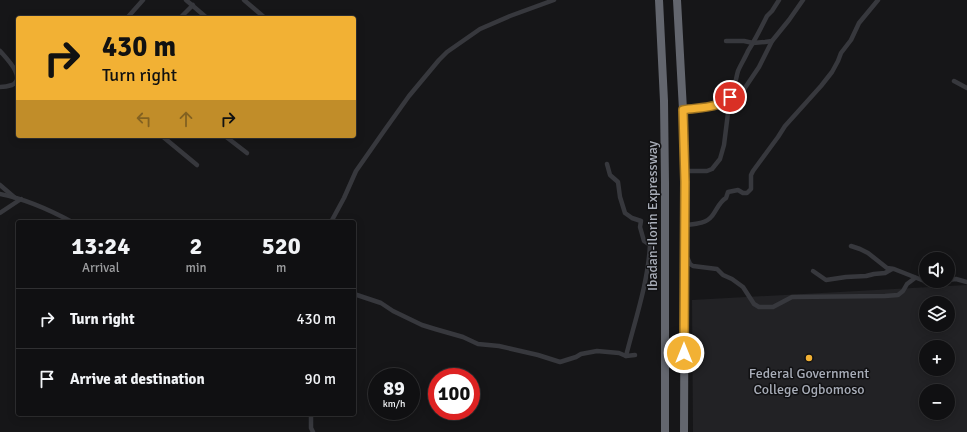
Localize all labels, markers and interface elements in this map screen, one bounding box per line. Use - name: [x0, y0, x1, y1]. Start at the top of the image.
- text: 430 m: [102, 30, 176, 64]
- icon: right: [36, 32, 88, 84]
- text: Turn right: [102, 64, 177, 86]
- pin: [713, 80, 747, 114]
- icon: arrive: [719, 86, 741, 108]
- icon: left: [133, 108, 155, 130]
- icon: ahead: [175, 108, 197, 130]
- icon: right: [217, 108, 239, 130]
- street label: Ibadan-Ilorin Expressway: [644, 140, 661, 291]
- text: 13:24: [71, 231, 130, 261]
- text: 2: [190, 231, 202, 261]
- text: 520: [262, 231, 301, 261]
- map controls: [919, 252, 955, 420]
- button: sound: [919, 252, 955, 288]
- text: Arrival: [82, 260, 119, 276]
- text: min: [186, 260, 207, 276]
- text: m: [276, 260, 286, 276]
- button: layers: [919, 296, 955, 332]
- icon: right: [36, 308, 58, 330]
- text: Turn right: [70, 310, 135, 328]
- text: 430 m: [296, 310, 336, 328]
- position arrow: [663, 332, 705, 374]
- button: +: [919, 340, 955, 376]
- marker: Federal Government College Ogbomoso: [804, 353, 814, 363]
- place label: Federal Government College Ogbomoso: [749, 365, 869, 398]
- icon: arrive: [36, 368, 58, 390]
- speed limit sign: 100: [428, 368, 480, 420]
- text: Arrive at destination: [70, 370, 205, 388]
- text: 90 m: [305, 370, 336, 388]
- text: 89: [383, 376, 405, 401]
- button: −: [919, 384, 955, 420]
- text: km/h: [383, 398, 405, 410]

